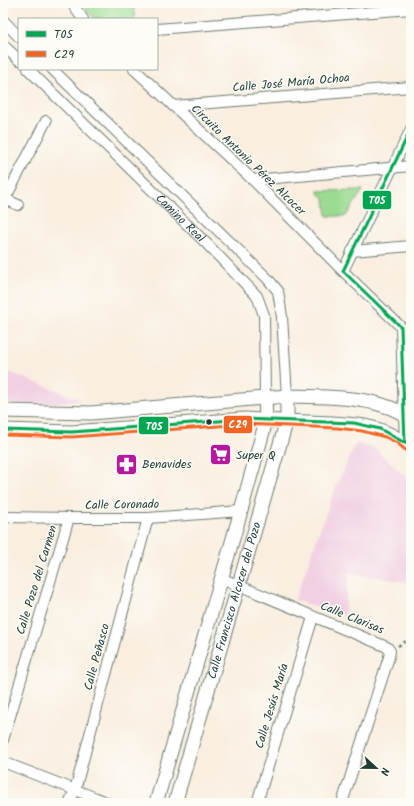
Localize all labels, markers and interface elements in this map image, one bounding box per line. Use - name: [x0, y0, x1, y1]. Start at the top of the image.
- legend: [18, 18, 158, 70]
- text: T05: [54, 25, 74, 44]
- text: C29: [54, 45, 74, 64]
- street label: Calle José María Ochoa: [232, 68, 351, 98]
- street label: Circuito Antonio Pérez Alcocer: [186, 100, 310, 221]
- street label: Camino Real: [151, 189, 209, 247]
- line badge: T05: [362, 190, 392, 210]
- text: T05: [368, 192, 387, 210]
- line badge: C29: [223, 415, 253, 434]
- line badge: T05: [138, 416, 169, 435]
- text: C29: [229, 416, 248, 434]
- unlabelled marker: [204, 417, 214, 427]
- text: T05: [145, 418, 164, 436]
- supermarket icon: Super Q: [207, 442, 233, 468]
- place label: Super Q: [236, 446, 276, 465]
- pharmacy icon: Benavides: [114, 451, 140, 477]
- place label: Benavides: [142, 455, 192, 474]
- street label: Calle Coronado: [85, 495, 159, 515]
- street label: Calle Francisco Alcocer del Pozo: [202, 520, 266, 681]
- street label: Calle Pozo del Carmen: [11, 523, 63, 637]
- street label: Calle Clarisas: [317, 597, 387, 639]
- street label: Calle Peñasco: [79, 621, 115, 693]
- street label: Calle Jesús María: [250, 661, 294, 751]
- north arrow: [356, 748, 396, 788]
- text: N: [375, 765, 394, 778]

